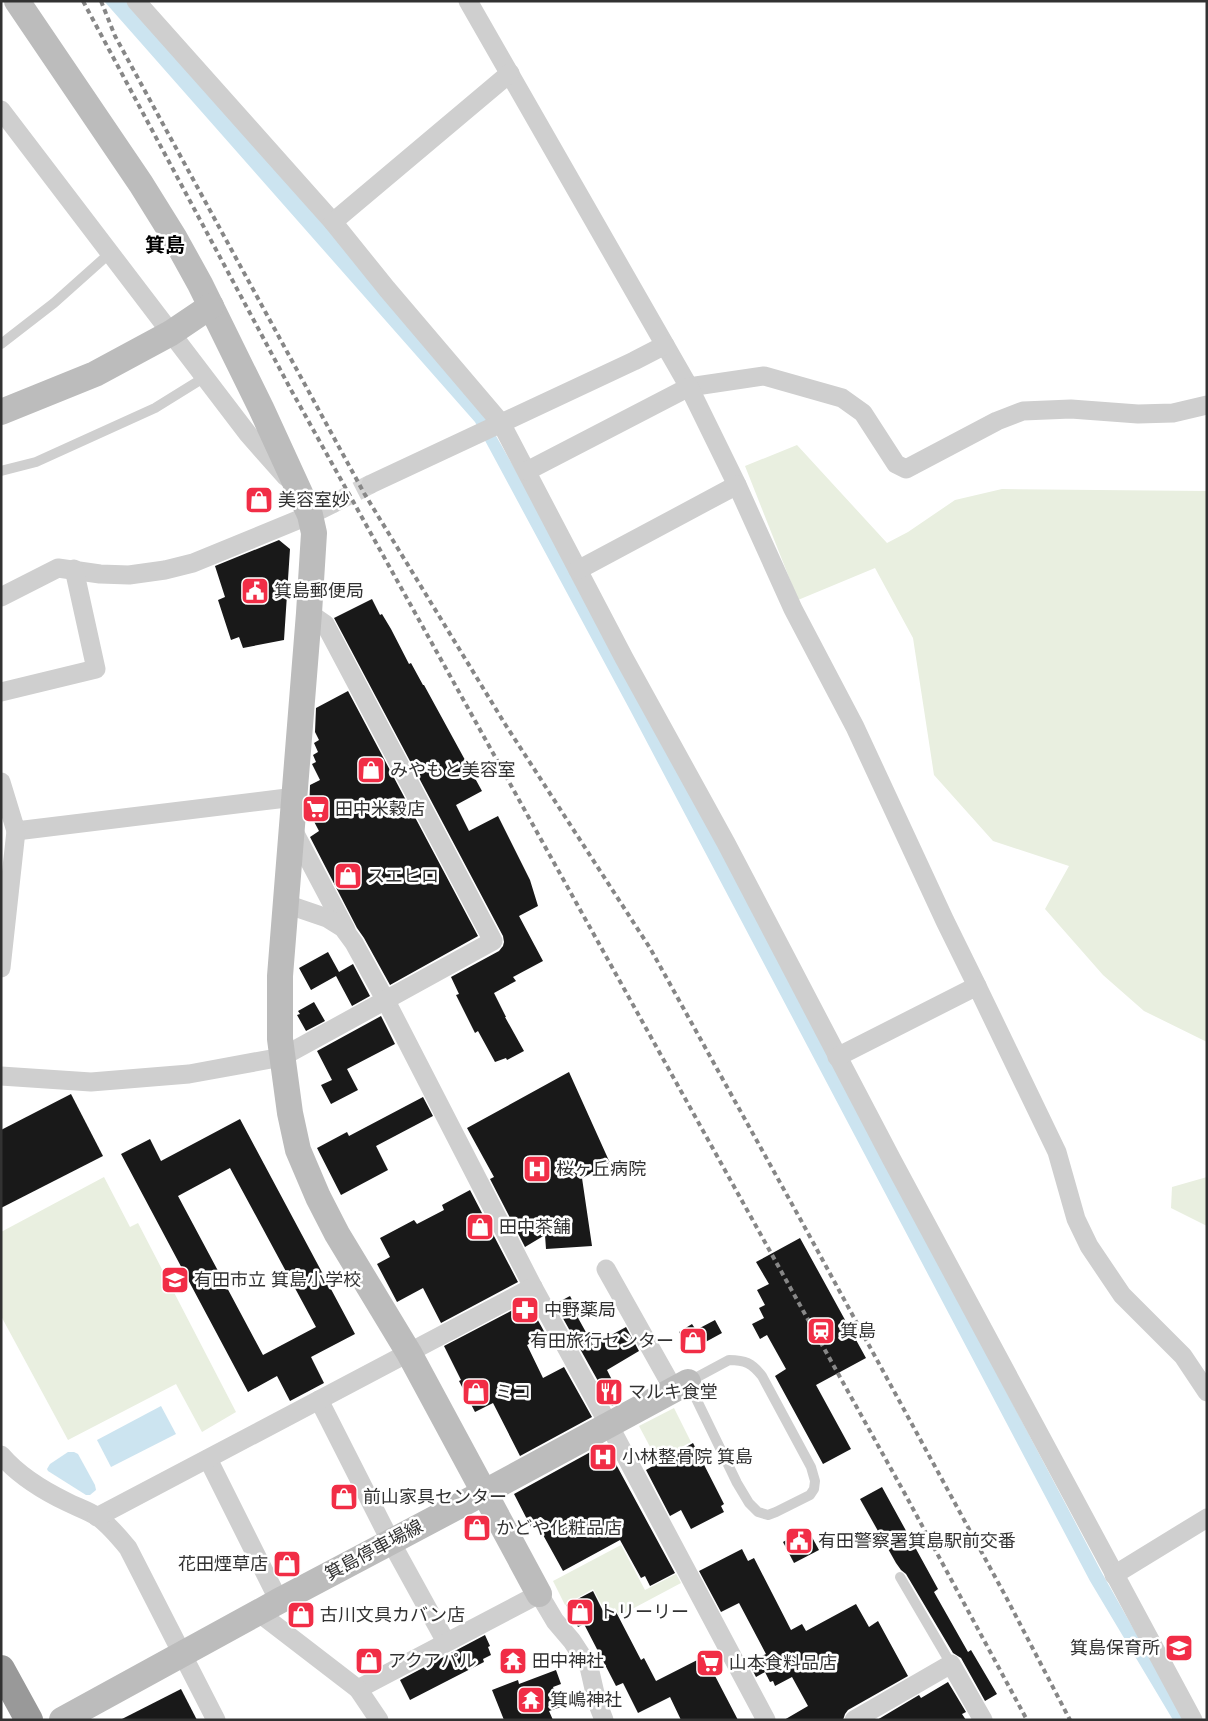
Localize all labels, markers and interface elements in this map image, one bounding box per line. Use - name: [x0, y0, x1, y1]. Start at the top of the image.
- district label: 箕島: [145, 234, 185, 256]
- shop icon: 美容室妙: [244, 485, 274, 515]
- place label: 美容室妙: [278, 490, 350, 510]
- public building icon: 箕島郵便局: [240, 576, 270, 606]
- place label: 箕島郵便局: [274, 581, 364, 601]
- shop icon: みやもと美容室: [356, 755, 386, 785]
- place label: みやもと美容室: [390, 760, 516, 780]
- supermarket icon: 田中米穀店: [301, 794, 331, 824]
- place label: 田中米穀店: [335, 799, 425, 819]
- shop icon: スエヒロ: [333, 861, 363, 891]
- place label: スエヒロ: [367, 866, 439, 886]
- hospital icon: 桜ヶ丘病院: [522, 1154, 552, 1184]
- place label: 桜ヶ丘病院: [556, 1159, 646, 1179]
- shop icon: 田中茶舗: [465, 1212, 495, 1242]
- place label: 田中茶舗: [499, 1217, 571, 1237]
- school or university icon: 有田市立 箕島小学校: [160, 1265, 190, 1295]
- place label: 有田市立 箕島小学校: [194, 1270, 361, 1290]
- pharmacy icon: 中野薬局: [510, 1295, 540, 1325]
- place label: 中野薬局: [544, 1300, 616, 1320]
- station icon: 箕島: [806, 1316, 836, 1346]
- place label: 箕島: [840, 1321, 876, 1341]
- shop icon: 有田旅行センター: [678, 1326, 708, 1356]
- place label: 有田旅行センター: [530, 1331, 674, 1351]
- shop icon: ミコ: [461, 1377, 491, 1407]
- restaurant icon: マルキ食堂: [594, 1377, 624, 1407]
- place label: ミコ: [495, 1382, 531, 1402]
- place label: マルキ食堂: [628, 1382, 718, 1402]
- hospital icon: 小林整骨院 箕島: [588, 1442, 618, 1472]
- place label: 小林整骨院 箕島: [622, 1447, 753, 1467]
- shop icon: 前山家具センター: [329, 1482, 359, 1512]
- place label: 前山家具センター: [363, 1487, 507, 1507]
- shop icon: かどや化粧品店: [462, 1513, 492, 1543]
- street label: 箕島停車場線: [322, 1516, 426, 1584]
- place label: かどや化粧品店: [496, 1518, 622, 1538]
- public building icon: 有田警察署箕島駅前交番: [784, 1526, 814, 1556]
- place label: 有田警察署箕島駅前交番: [818, 1531, 1016, 1551]
- shop icon: 花田煙草店: [272, 1549, 302, 1579]
- place label: 花田煙草店: [178, 1554, 268, 1574]
- shop icon: トリーリー: [565, 1597, 595, 1627]
- shop icon: 古川文具カバン店: [286, 1600, 316, 1630]
- place label: トリーリー: [599, 1602, 689, 1622]
- place label: 古川文具カバン店: [320, 1605, 465, 1625]
- school or university icon: 箕島保育所: [1164, 1633, 1194, 1663]
- place label: 箕島保育所: [1070, 1638, 1160, 1658]
- shop icon: アクアパル: [354, 1646, 384, 1676]
- temple icon: 田中神社: [498, 1646, 528, 1676]
- supermarket icon: 山本食料品店: [695, 1648, 725, 1678]
- place label: アクアパル: [388, 1651, 477, 1671]
- place label: 田中神社: [532, 1651, 604, 1671]
- place label: 山本食料品店: [729, 1653, 837, 1673]
- temple icon: 箕嶋神社: [516, 1685, 546, 1715]
- place label: 箕嶋神社: [550, 1690, 622, 1710]

